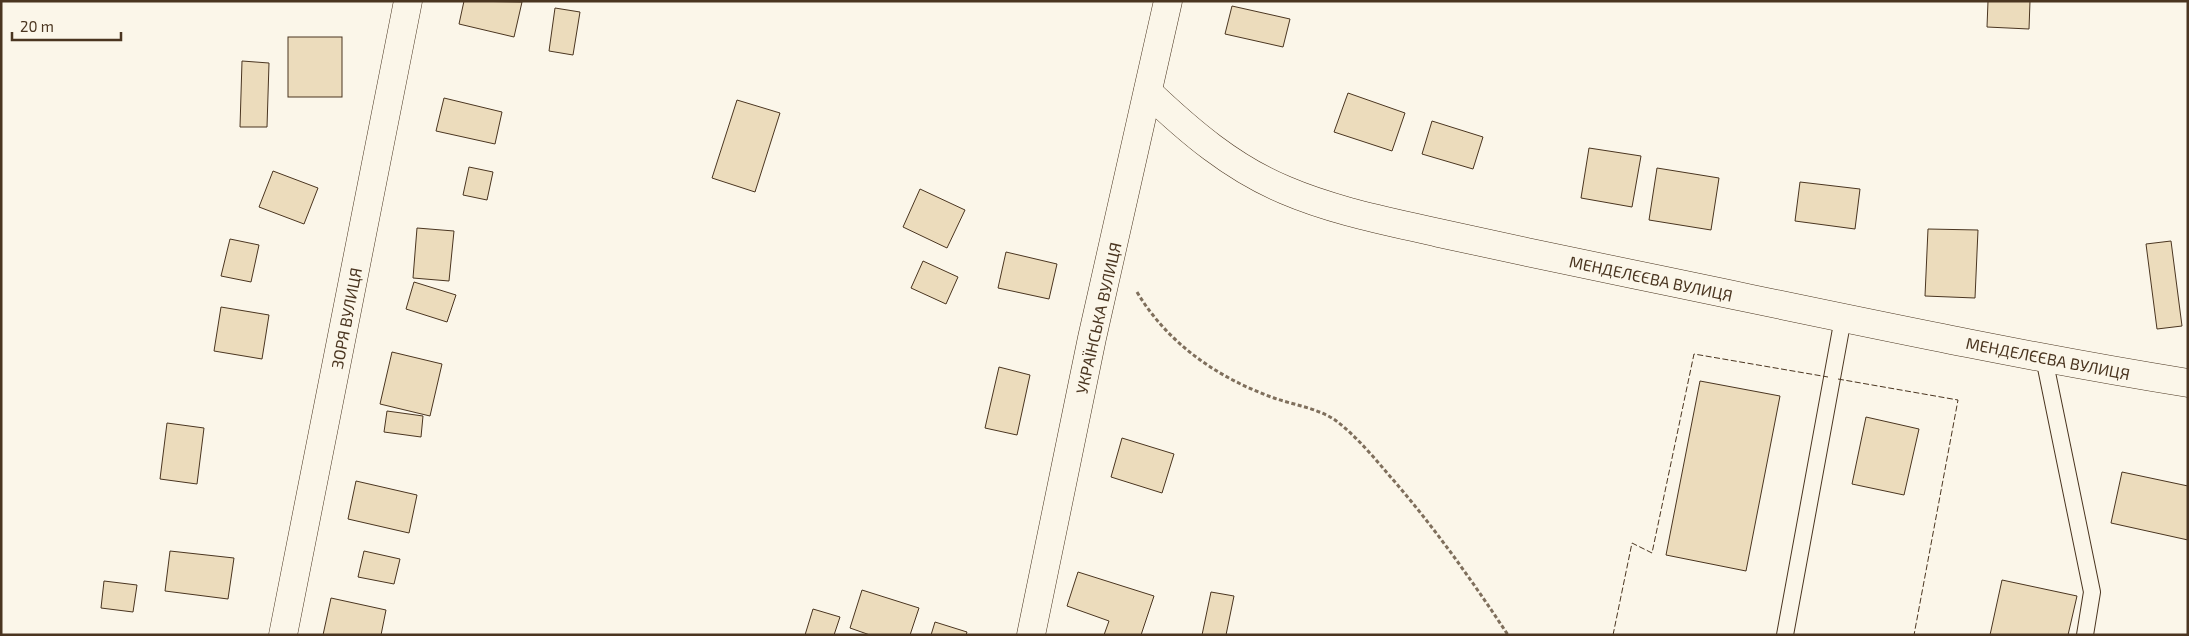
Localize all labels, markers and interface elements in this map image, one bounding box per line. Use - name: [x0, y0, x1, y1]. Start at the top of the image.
- scale bar: [12, 10, 121, 42]
- text: 20 m: [20, 17, 54, 35]
- street label: УКРАЇНСЬКА ВУЛИЦЯ: [1071, 240, 1125, 396]
- street label: МЕНДЕЛЄЄВА ВУЛИЦЯ: [1568, 251, 1734, 305]
- street label: ЗОРЯ ВУЛИЦЯ: [327, 266, 365, 370]
- street label: МЕНДЕЛЄЄВА ВУЛИЦЯ: [1964, 333, 2132, 383]

